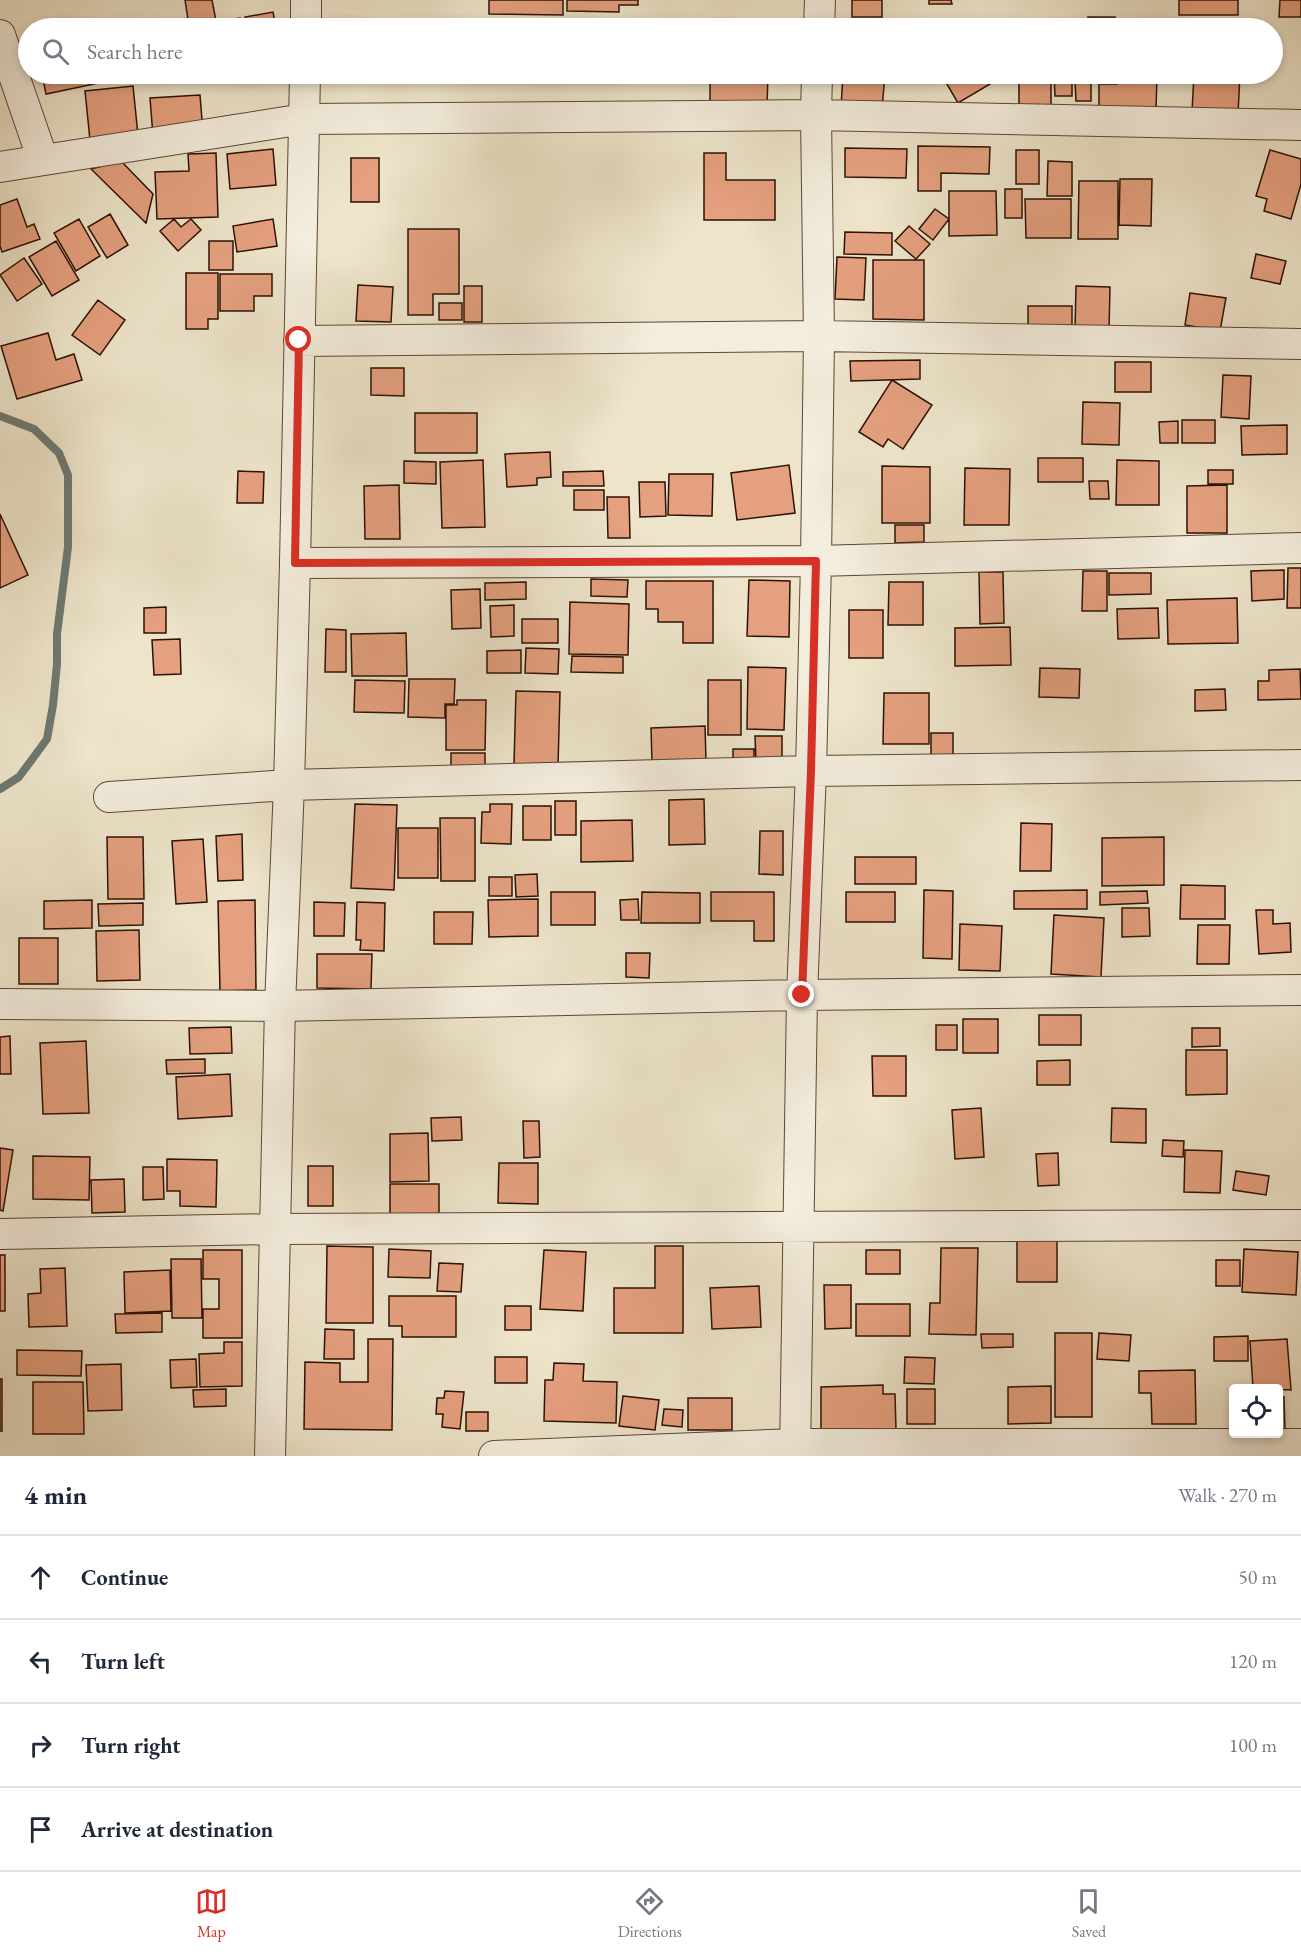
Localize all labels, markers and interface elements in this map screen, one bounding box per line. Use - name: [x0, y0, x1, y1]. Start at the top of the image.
- search box: [18, 18, 1283, 84]
- icon: search: [39, 35, 72, 68]
- text: Search here: [87, 37, 182, 66]
- route start: [285, 326, 311, 352]
- route end: [788, 981, 814, 1007]
- map controls: [1229, 1384, 1283, 1438]
- button: locate: [1229, 1384, 1283, 1438]
- text: 4 min: [24, 1478, 87, 1512]
- text: Walk · 270 m: [1178, 1482, 1277, 1508]
- icon: ahead: [24, 1561, 57, 1594]
- text: Continue: [81, 1563, 168, 1592]
- text: 50 m: [1238, 1564, 1277, 1590]
- icon: left: [24, 1645, 57, 1678]
- text: Turn left: [81, 1647, 165, 1676]
- text: 120 m: [1229, 1648, 1277, 1674]
- icon: right: [24, 1729, 57, 1762]
- text: Turn right: [81, 1731, 180, 1760]
- text: 100 m: [1229, 1732, 1277, 1758]
- icon: arrive: [24, 1813, 57, 1846]
- text: Arrive at destination: [81, 1815, 273, 1844]
- tab: Map: [195, 1885, 228, 1942]
- tab: Directions: [618, 1885, 682, 1942]
- tab: Saved: [1072, 1885, 1106, 1942]

